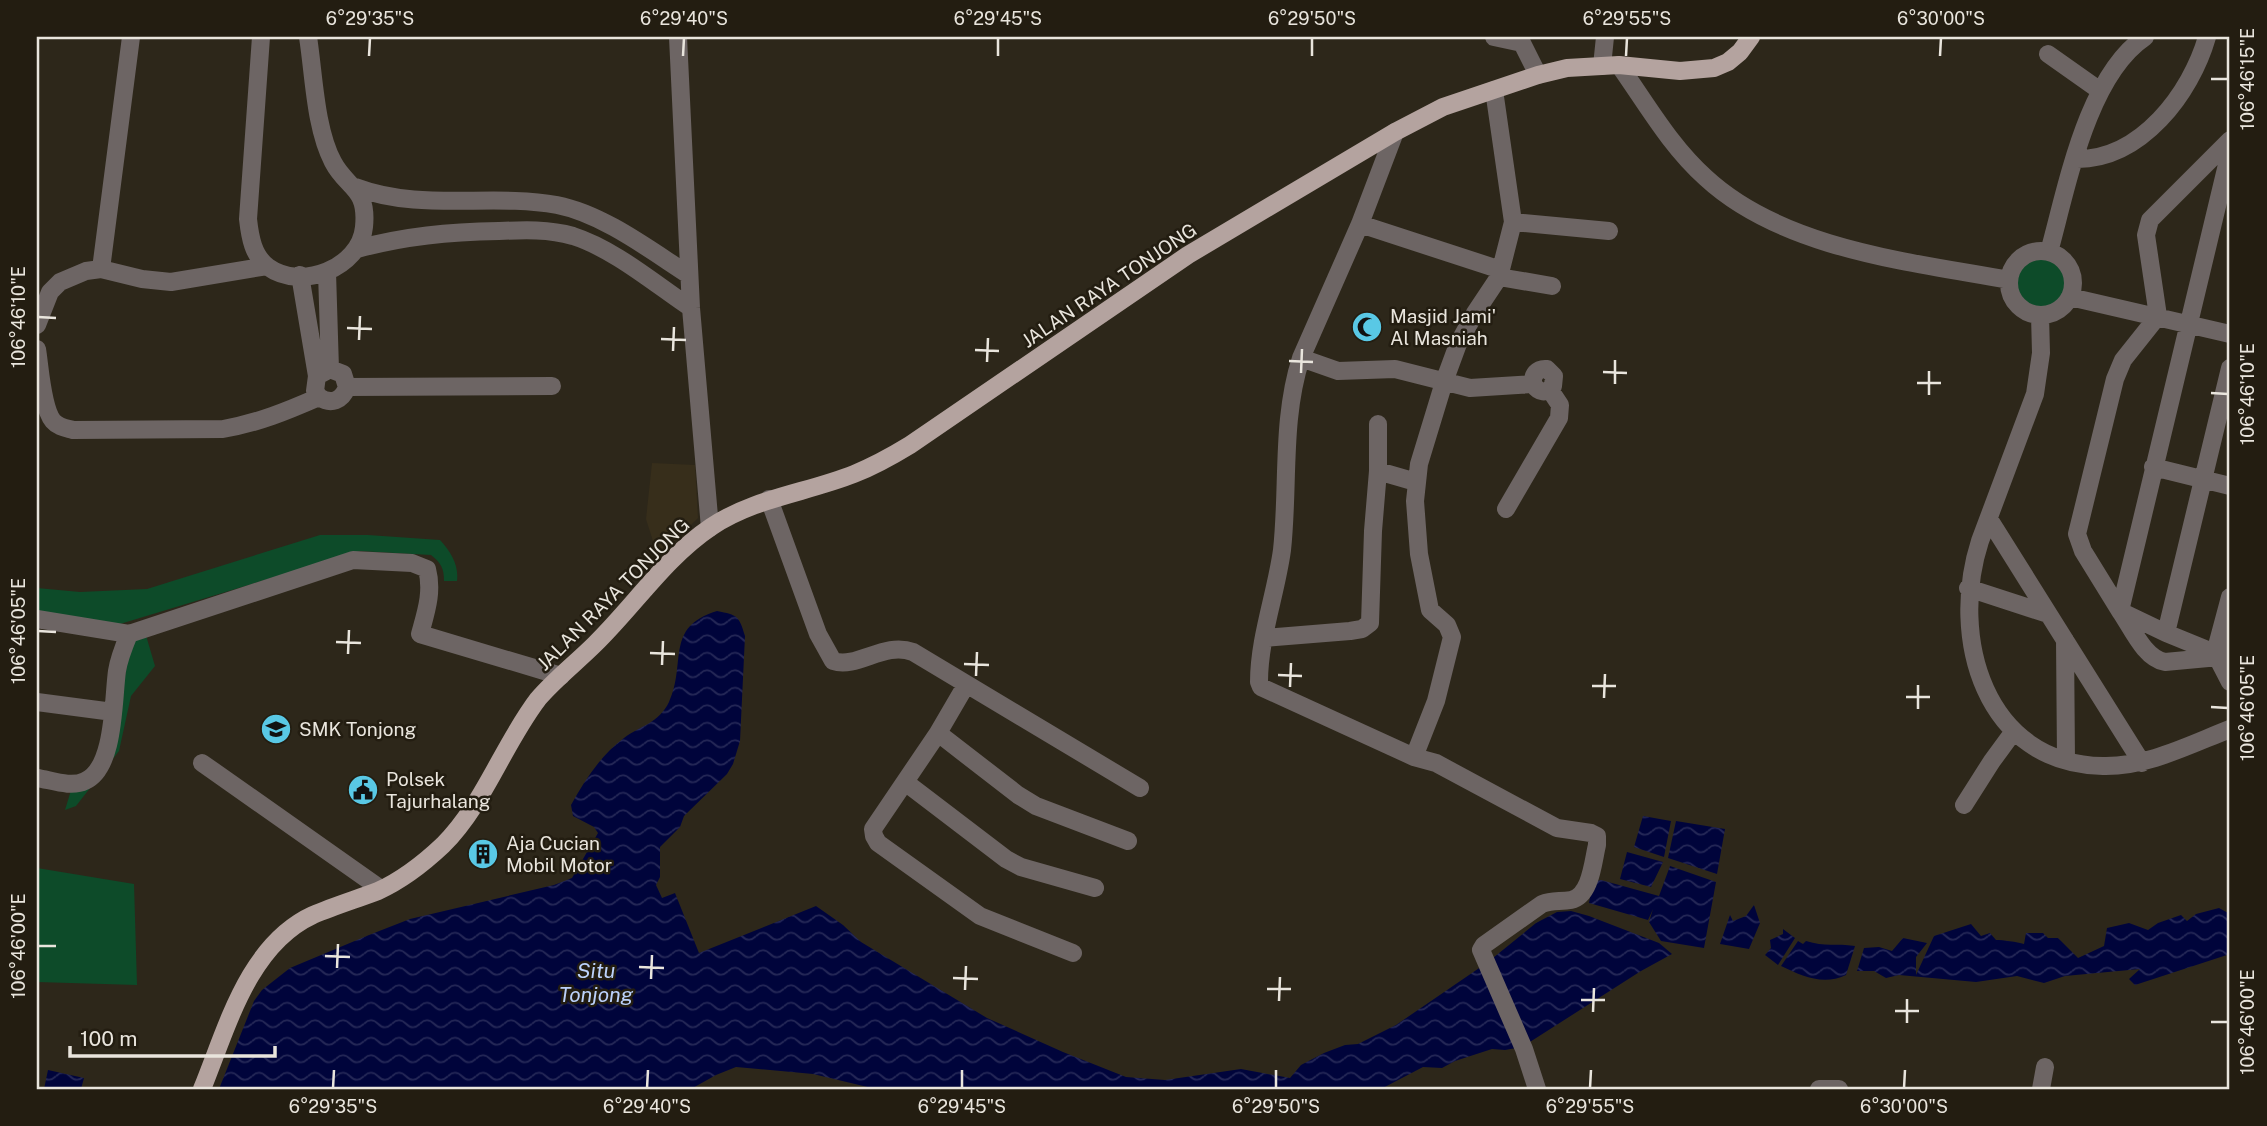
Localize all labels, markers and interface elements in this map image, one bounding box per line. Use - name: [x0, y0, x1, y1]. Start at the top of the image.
- text: 6°29'35"S: [326, 8, 414, 29]
- text: 6°29'40"S: [640, 8, 728, 29]
- text: 6°29'45"S: [954, 8, 1042, 29]
- text: 6°29'50"S: [1268, 8, 1356, 29]
- text: 6°29'55"S: [1583, 8, 1671, 29]
- text: 6°30'00"S: [1897, 8, 1985, 29]
- text: 106°46'15"E: [2237, 28, 2258, 130]
- street label: JALAN RAYA TONJONG: [1017, 218, 1201, 352]
- text: 106°46'10"E: [8, 266, 29, 368]
- place label: Masjid Jami' Al Masniah: [1390, 305, 1496, 349]
- mosque icon: Masjid Jami' Al Masniah: [1350, 310, 1384, 344]
- text: 106°46'10"E: [2237, 343, 2258, 445]
- street label: JALAN RAYA TONJONG: [532, 513, 694, 675]
- text: 106°46'05"E: [8, 578, 29, 684]
- text: 106°46'05"E: [2237, 655, 2258, 761]
- school or university icon: SMK Tonjong: [259, 712, 293, 746]
- place label: SMK Tonjong: [299, 718, 416, 740]
- place label: Polsek Tajurhalang: [386, 768, 491, 812]
- public building icon: Polsek Tajurhalang: [346, 773, 380, 807]
- place label: Aja Cucian Mobil Motor: [506, 832, 612, 876]
- building icon: Aja Cucian Mobil Motor: [466, 837, 500, 871]
- text: 106°46'00"E: [8, 893, 29, 999]
- water label: Situ Tonjong: [559, 958, 634, 1007]
- text: 106°46'00"E: [2237, 969, 2258, 1075]
- scale bar: [70, 1014, 275, 1058]
- text: 100 m: [80, 1026, 137, 1051]
- text: 6°29'35"S: [289, 1096, 377, 1117]
- text: 6°29'40"S: [603, 1096, 691, 1117]
- text: 6°29'45"S: [918, 1096, 1006, 1117]
- text: 6°29'50"S: [1232, 1096, 1320, 1117]
- text: 6°29'55"S: [1546, 1096, 1634, 1117]
- text: 6°30'00"S: [1860, 1096, 1948, 1117]

